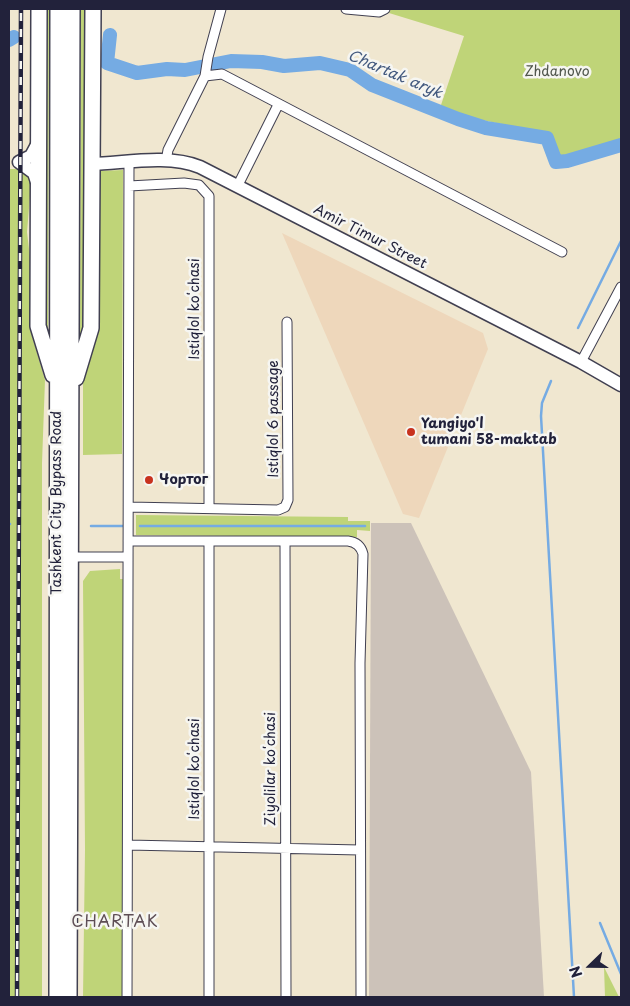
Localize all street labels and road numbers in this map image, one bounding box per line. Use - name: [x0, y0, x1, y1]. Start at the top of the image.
- street label: Amir Timur Street: [311, 201, 429, 273]
- street label: Istiqlol koʻchasi: [187, 258, 203, 360]
- street label: Istiqlol 6 passage: [266, 360, 282, 478]
- street label: Tashkent City Bypass Road: [49, 411, 65, 595]
- street label: Ziyolilar koʻchasi: [263, 712, 279, 826]
- street label: Istiqlol koʻchasi: [187, 718, 203, 820]

